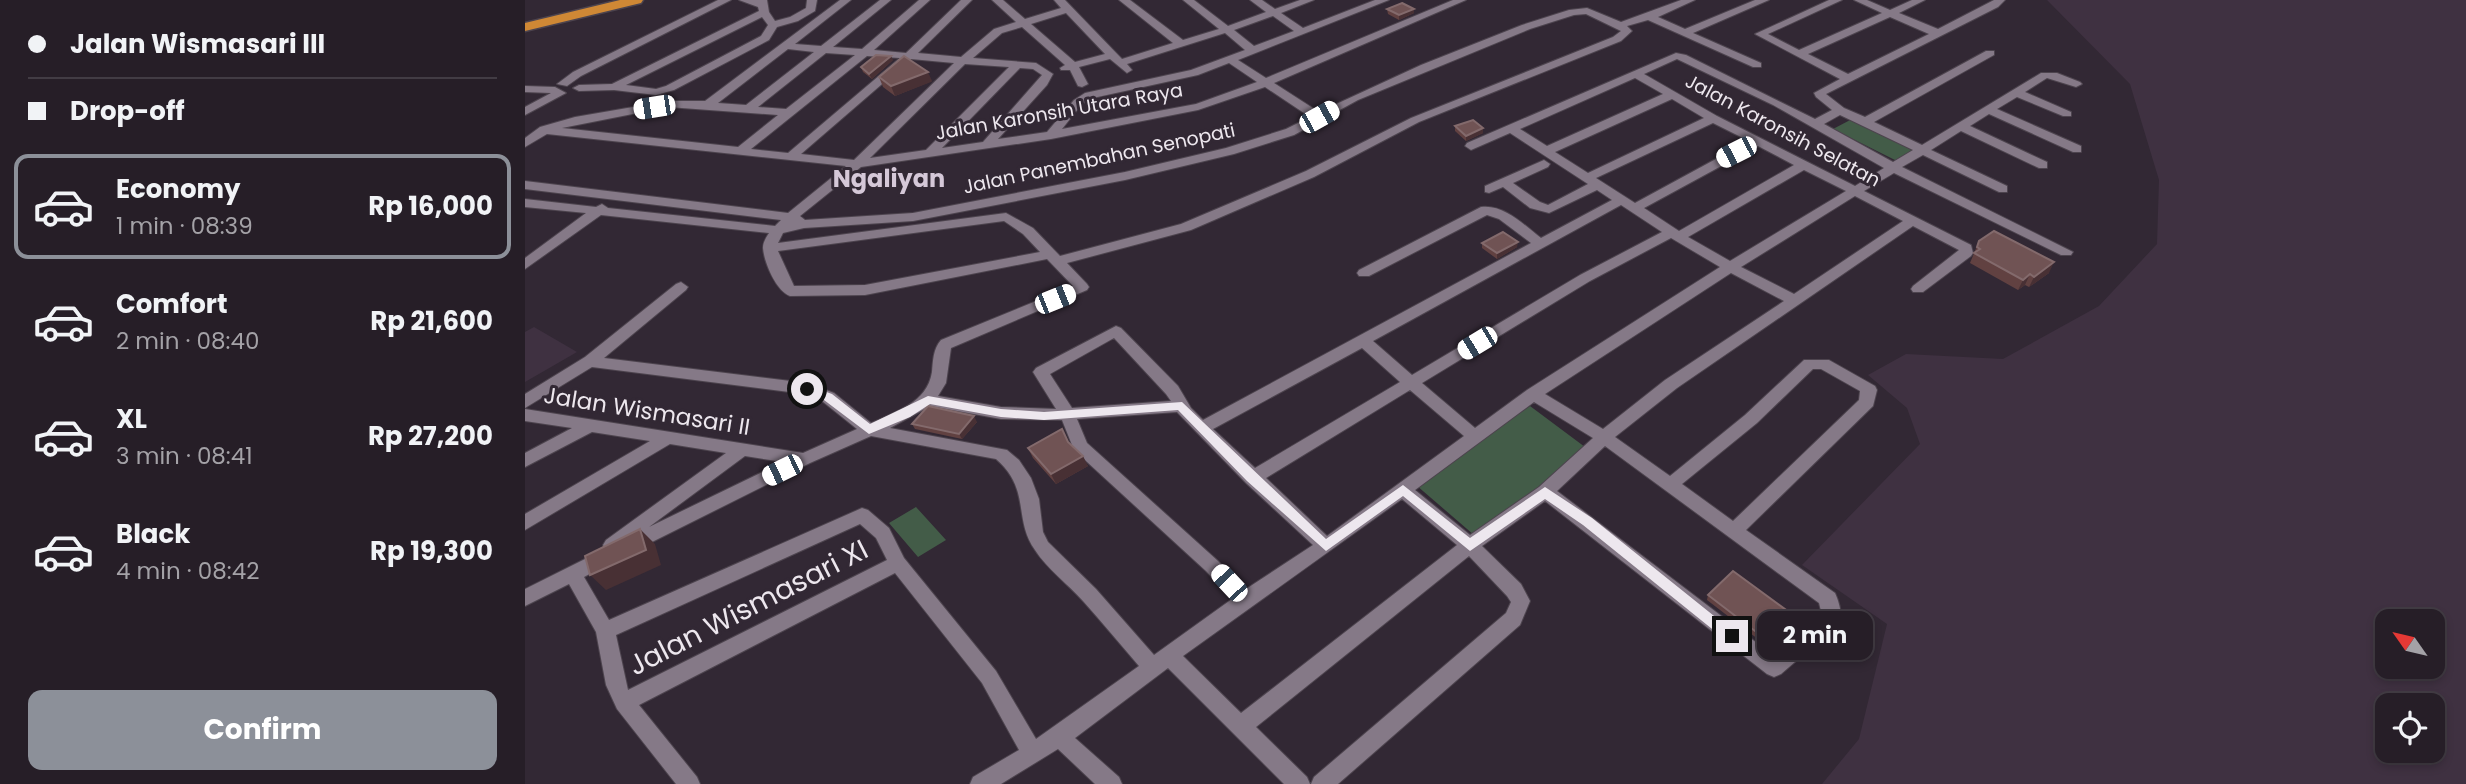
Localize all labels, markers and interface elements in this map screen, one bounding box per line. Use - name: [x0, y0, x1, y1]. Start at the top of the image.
- text: Jalan Wismasari III: [70, 26, 325, 62]
- street label: Jalan Karonsih Selatan: [1680, 67, 1885, 193]
- street label: Jalan Karonsih Utara Raya: [933, 76, 1185, 147]
- text: Drop-off: [70, 93, 185, 129]
- car: [632, 93, 677, 121]
- car: [1296, 98, 1343, 136]
- street label: Jalan Panembahan Senopati: [961, 116, 1238, 201]
- car: [1713, 133, 1760, 171]
- district label: Ngaliyan: [833, 162, 945, 195]
- text: Economy: [116, 171, 240, 207]
- icon: car: [32, 175, 95, 238]
- text: Rp 16,000: [368, 188, 493, 224]
- text: 1 min · 08:39: [116, 210, 253, 242]
- car: [1032, 281, 1079, 317]
- text: Comfort: [116, 286, 228, 322]
- icon: car: [32, 290, 95, 353]
- text: Rp 21,600: [370, 303, 493, 339]
- car: [1454, 323, 1501, 363]
- text: 2 min · 08:40: [116, 325, 259, 357]
- route start: [791, 373, 823, 405]
- street label: Jalan Wismasari II: [542, 379, 752, 443]
- text: XL: [116, 401, 147, 437]
- icon: car: [32, 405, 95, 468]
- text: Rp 27,200: [368, 418, 493, 454]
- text: 3 min · 08:41: [116, 440, 253, 472]
- car: [759, 451, 806, 489]
- text: Black: [116, 516, 190, 552]
- icon: car: [32, 520, 95, 583]
- street label: Jalan Wismasari XI: [622, 530, 875, 685]
- text: Rp 19,300: [370, 533, 493, 569]
- text: 4 min · 08:42: [116, 555, 259, 587]
- car: [1207, 560, 1252, 606]
- north arrow: [2375, 609, 2445, 679]
- map controls: [2375, 609, 2445, 763]
- callout: 2 min: [1757, 612, 1872, 660]
- text: 2 min: [1783, 619, 1847, 651]
- route end: [1716, 620, 1748, 652]
- button: Confirm: [28, 690, 497, 770]
- button: locate: [2375, 693, 2445, 763]

